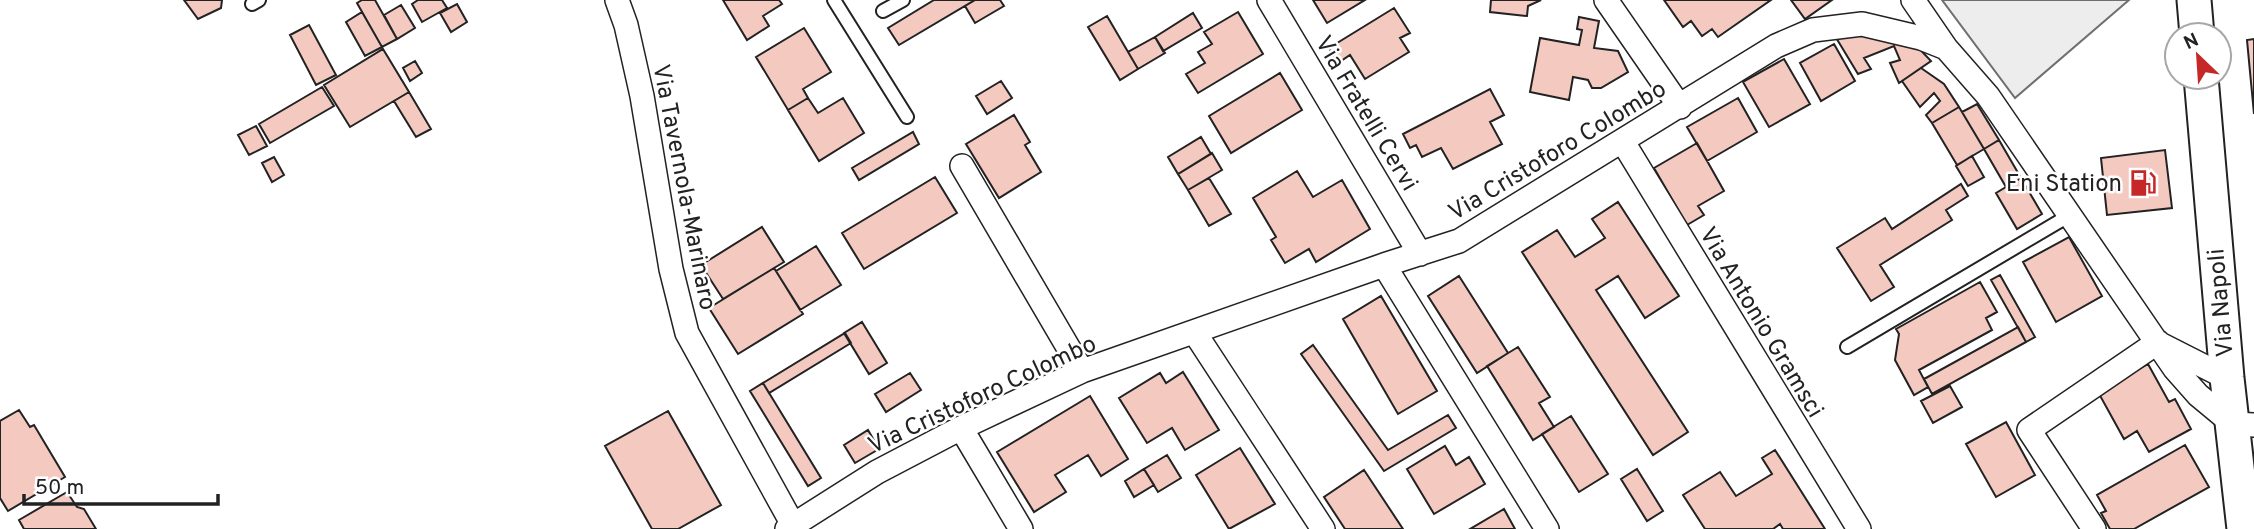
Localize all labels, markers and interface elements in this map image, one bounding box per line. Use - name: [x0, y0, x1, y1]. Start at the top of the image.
- north arrow: [2163, 21, 2233, 91]
- text: N: [2180, 29, 2203, 56]
- street label: Via Fratelli Cervi: [1307, 31, 1423, 197]
- street label: Via Tavernola-Marinaro: [644, 62, 722, 313]
- street label: Via Cristoforo Colombo: [1444, 75, 1672, 229]
- fuel station icon: Eni Station: [2128, 168, 2158, 198]
- place label: Eni Station: [2006, 170, 2122, 200]
- street label: Via Antonio Gramsci: [1692, 222, 1829, 424]
- street label: Via Napoli: [2202, 247, 2242, 358]
- street label: Via Cristoforo Colombo: [864, 330, 1102, 462]
- scale bar: [24, 462, 219, 506]
- text: 50 m: [35, 475, 84, 502]

